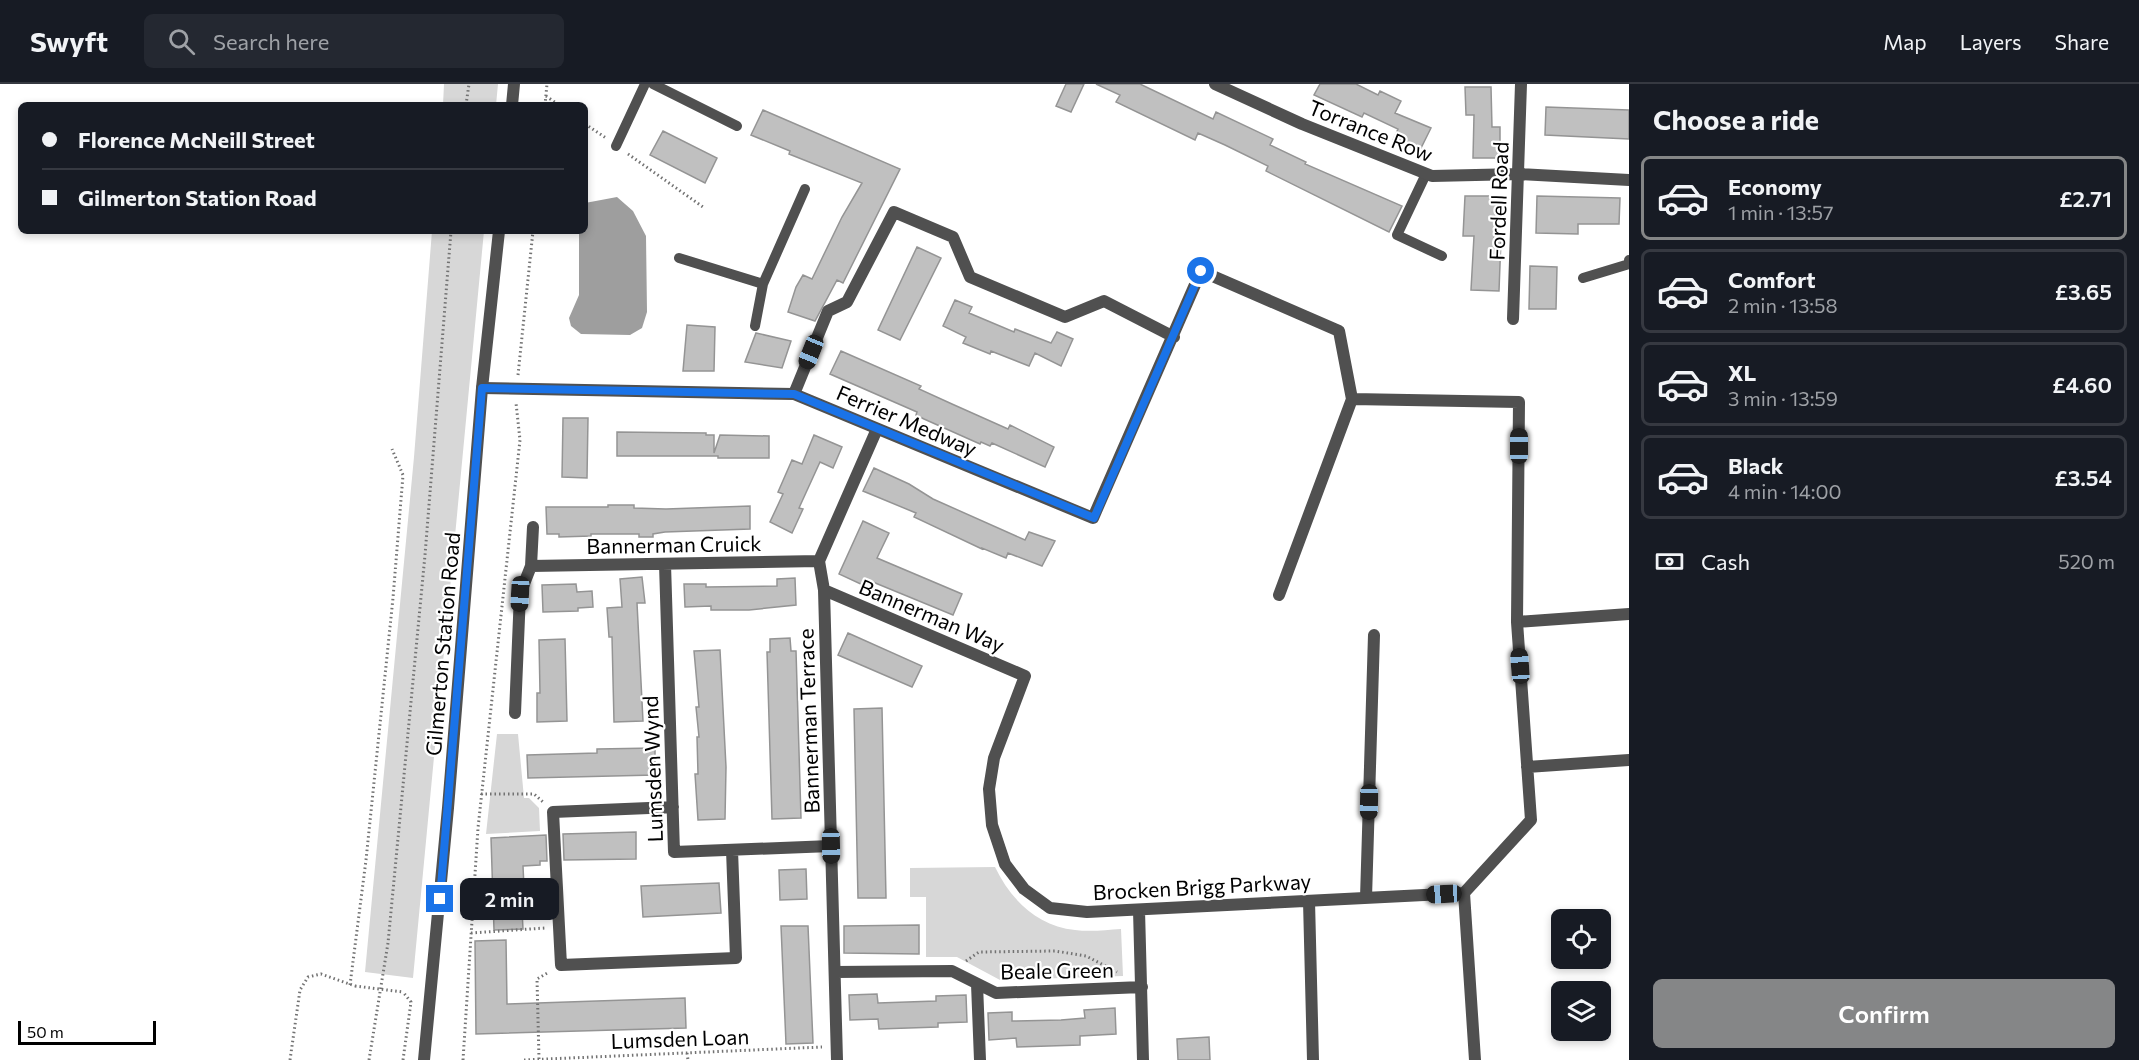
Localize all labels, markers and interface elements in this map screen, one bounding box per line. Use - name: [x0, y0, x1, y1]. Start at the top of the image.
- search box: [144, 14, 564, 68]
- text: Swyft: [30, 24, 108, 58]
- icon: search: [165, 25, 198, 58]
- text: Search here: [213, 28, 329, 55]
- text: Map: [1883, 29, 1927, 54]
- text: Layers: [1960, 29, 2022, 54]
- text: Share: [2055, 29, 2109, 54]
- street label: Torrance Row: [1305, 94, 1437, 166]
- text: Choose a ride: [1653, 103, 1819, 136]
- text: Florence McNeill Street: [78, 126, 315, 153]
- street label: Fordell Road: [1483, 141, 1513, 261]
- icon: car: [1656, 171, 1710, 225]
- text: Economy: [1728, 173, 1822, 200]
- text: Gilmerton Station Road: [78, 184, 317, 211]
- text: £2.71: [2059, 185, 2112, 212]
- text: 1 min · 13:57: [1728, 200, 1834, 224]
- route start: [1187, 257, 1214, 284]
- icon: car: [1656, 264, 1710, 318]
- text: Comfort: [1728, 266, 1816, 293]
- text: £3.65: [2055, 278, 2112, 305]
- text: 2 min · 13:58: [1728, 293, 1838, 317]
- car: [796, 332, 826, 372]
- icon: car: [1656, 357, 1710, 411]
- text: XL: [1728, 359, 1756, 386]
- text: £4.60: [2052, 371, 2112, 398]
- street label: Ferrier Medway: [833, 379, 981, 461]
- text: 3 min · 13:59: [1728, 386, 1838, 410]
- car: [1510, 428, 1528, 464]
- icon: car: [1656, 450, 1710, 504]
- text: Black: [1728, 452, 1783, 479]
- text: £3.54: [2055, 464, 2112, 491]
- text: 4 min · 14:00: [1728, 479, 1842, 503]
- street label: Bannerman Cruick: [586, 530, 762, 558]
- street label: Gilmerton Station Road: [420, 531, 464, 757]
- icon: cash: [1653, 545, 1686, 578]
- text: Cash: [1701, 548, 1750, 575]
- text: 520 m: [2058, 549, 2115, 573]
- street label: Bannerman Way: [856, 573, 1009, 657]
- car: [510, 576, 530, 612]
- street label: Bannerman Terrace: [792, 628, 824, 814]
- car: [1510, 647, 1530, 685]
- street label: Lumsden Wynd: [637, 695, 667, 843]
- car: [1360, 784, 1378, 820]
- car: [822, 828, 840, 864]
- street label: Brocken Brigg Parkway: [1092, 868, 1312, 904]
- callout: 2 min: [461, 878, 560, 920]
- car: [1426, 884, 1462, 904]
- route end: [426, 885, 453, 912]
- text: 2 min: [485, 887, 534, 911]
- map controls: [1551, 909, 1611, 1041]
- button: locate: [1551, 909, 1611, 969]
- street label: Beale Green: [1000, 957, 1114, 983]
- button: Confirm: [1653, 979, 2115, 1048]
- button: layers: [1551, 981, 1611, 1041]
- scale bar: [18, 1018, 156, 1046]
- text: 50 m: [27, 1022, 64, 1041]
- street label: Lumsden Loan: [610, 1023, 750, 1053]

